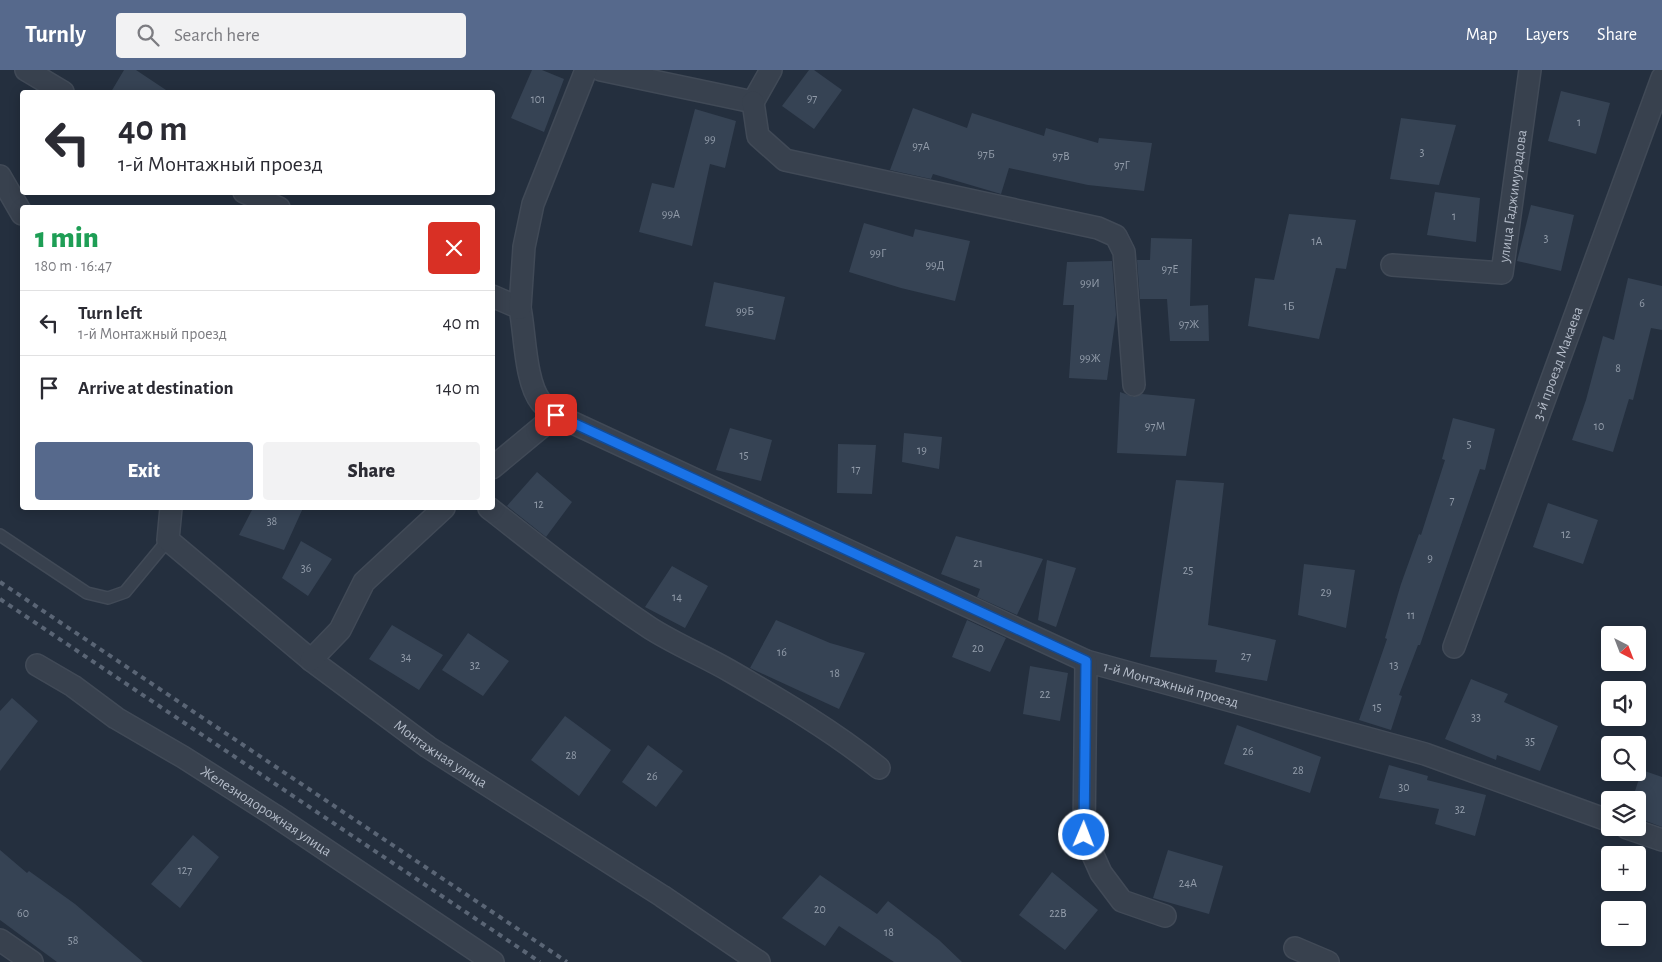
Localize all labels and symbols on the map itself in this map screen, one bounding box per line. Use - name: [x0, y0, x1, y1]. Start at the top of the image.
- house number: 97: [807, 92, 817, 104]
- house number: 101: [531, 93, 545, 105]
- house number: 1: [1577, 116, 1581, 128]
- street label: улица Гаджимурадова: [1496, 129, 1530, 264]
- house number: 99: [704, 133, 716, 145]
- house number: 97А: [912, 140, 930, 152]
- house number: 3: [1420, 146, 1425, 158]
- house number: 97Б: [977, 148, 995, 160]
- house number: 97В: [1052, 150, 1070, 162]
- house number: 97Г: [1114, 159, 1131, 171]
- house number: 99А: [662, 208, 680, 220]
- house number: 1: [1452, 210, 1456, 222]
- house number: 3: [1544, 232, 1549, 244]
- house number: 1А: [1311, 235, 1323, 247]
- house number: 99Г: [870, 247, 887, 259]
- house number: 99Д: [925, 259, 945, 271]
- house number: 97Е: [1162, 263, 1178, 275]
- house number: 99И: [1080, 277, 1100, 289]
- house number: 6: [1639, 297, 1645, 309]
- house number: 1Б: [1284, 300, 1295, 312]
- street label: 3-й проезд Макаева: [1531, 304, 1586, 422]
- house number: 99Б: [736, 305, 754, 317]
- house number: 97Ж: [1179, 318, 1199, 330]
- house number: 99Ж: [1079, 352, 1101, 364]
- house number: 8: [1615, 362, 1621, 374]
- pin: [535, 394, 577, 436]
- house number: 97М: [1145, 420, 1165, 432]
- house number: 10: [1594, 420, 1604, 432]
- house number: 5: [1466, 438, 1472, 450]
- house number: 19: [917, 444, 927, 456]
- house number: 15: [739, 449, 749, 461]
- house number: 17: [851, 463, 861, 475]
- house number: 7: [1449, 494, 1455, 506]
- house number: 12: [534, 498, 544, 510]
- house number: 38: [267, 515, 278, 527]
- house number: 12: [1561, 528, 1571, 540]
- house number: 9: [1427, 552, 1433, 564]
- house number: 21: [973, 557, 983, 569]
- house number: 36: [301, 562, 312, 574]
- house number: 25: [1183, 564, 1193, 576]
- house number: 29: [1320, 586, 1332, 598]
- house number: 14: [672, 591, 682, 603]
- house number: 11: [1407, 609, 1415, 621]
- north arrow: [1601, 626, 1646, 671]
- house number: 20: [972, 642, 984, 654]
- house number: 16: [777, 646, 787, 658]
- house number: 27: [1241, 650, 1251, 662]
- house number: 34: [401, 651, 412, 663]
- house number: 32: [470, 659, 481, 671]
- street label: 1-й Монтажный проезд: [1101, 659, 1240, 711]
- house number: 13: [1389, 659, 1399, 671]
- house number: 18: [830, 667, 840, 679]
- house number: 22: [1040, 688, 1051, 700]
- house number: 15: [1372, 701, 1382, 713]
- house number: 33: [1471, 711, 1481, 723]
- street label: Монтажная улица: [391, 717, 490, 791]
- house number: 35: [1525, 735, 1535, 747]
- house number: 26: [1242, 745, 1254, 757]
- house number: 28: [565, 749, 577, 761]
- street label: Железнодорожная улица: [198, 763, 334, 859]
- house number: 28: [1292, 764, 1304, 776]
- house number: 26: [646, 770, 658, 782]
- house number: 30: [1398, 781, 1410, 793]
- house number: 32: [1455, 803, 1466, 815]
- position arrow: [1057, 808, 1109, 860]
- house number: 127: [178, 864, 192, 876]
- house number: 24А: [1179, 877, 1197, 889]
- house number: 20: [814, 903, 826, 915]
- house number: 60: [17, 907, 29, 919]
- house number: 22В: [1049, 907, 1067, 919]
- house number: 18: [884, 926, 894, 938]
- house number: 58: [68, 934, 79, 946]

